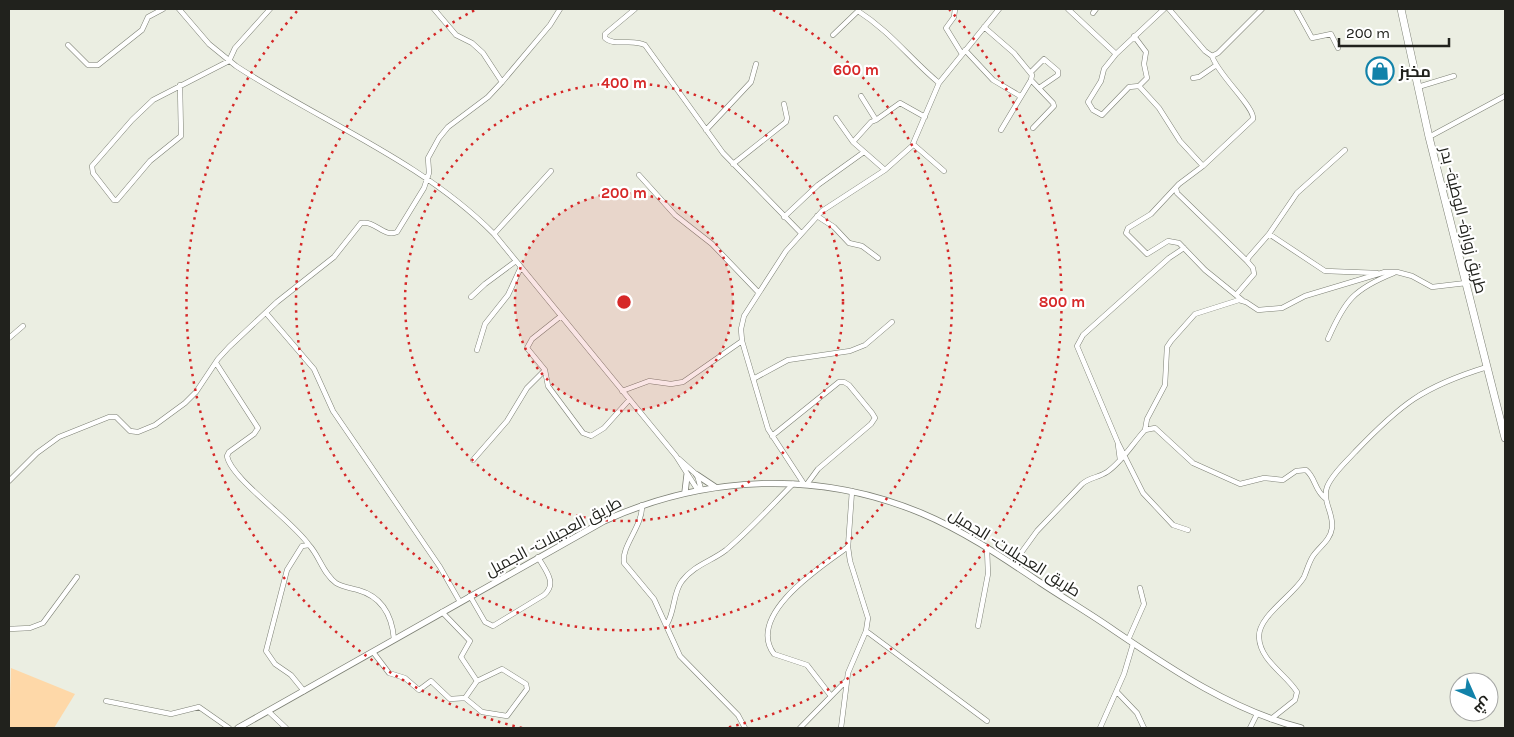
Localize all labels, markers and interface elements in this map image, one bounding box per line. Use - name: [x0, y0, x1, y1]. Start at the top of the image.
- scale bar: [1339, 15, 1449, 47]
- text: 200 m: [1346, 24, 1390, 42]
- shop icon: مخبز: [1365, 56, 1395, 86]
- text: 600 m: [833, 61, 879, 79]
- place label: مخبز: [1398, 62, 1431, 81]
- text: 400 m: [601, 74, 647, 92]
- street label: طريق زوارة- الوطية- بدر: [1435, 144, 1491, 296]
- text: 200 m: [601, 184, 647, 202]
- centre of rings: [615, 293, 633, 311]
- text: 800 m: [1039, 293, 1085, 311]
- street label: طريق العجيلات- الجميل: [482, 493, 625, 581]
- street label: طريق العجيلات- الجميل: [945, 504, 1084, 601]
- north arrow: [1449, 672, 1499, 722]
- text: ش: [1470, 693, 1495, 718]

